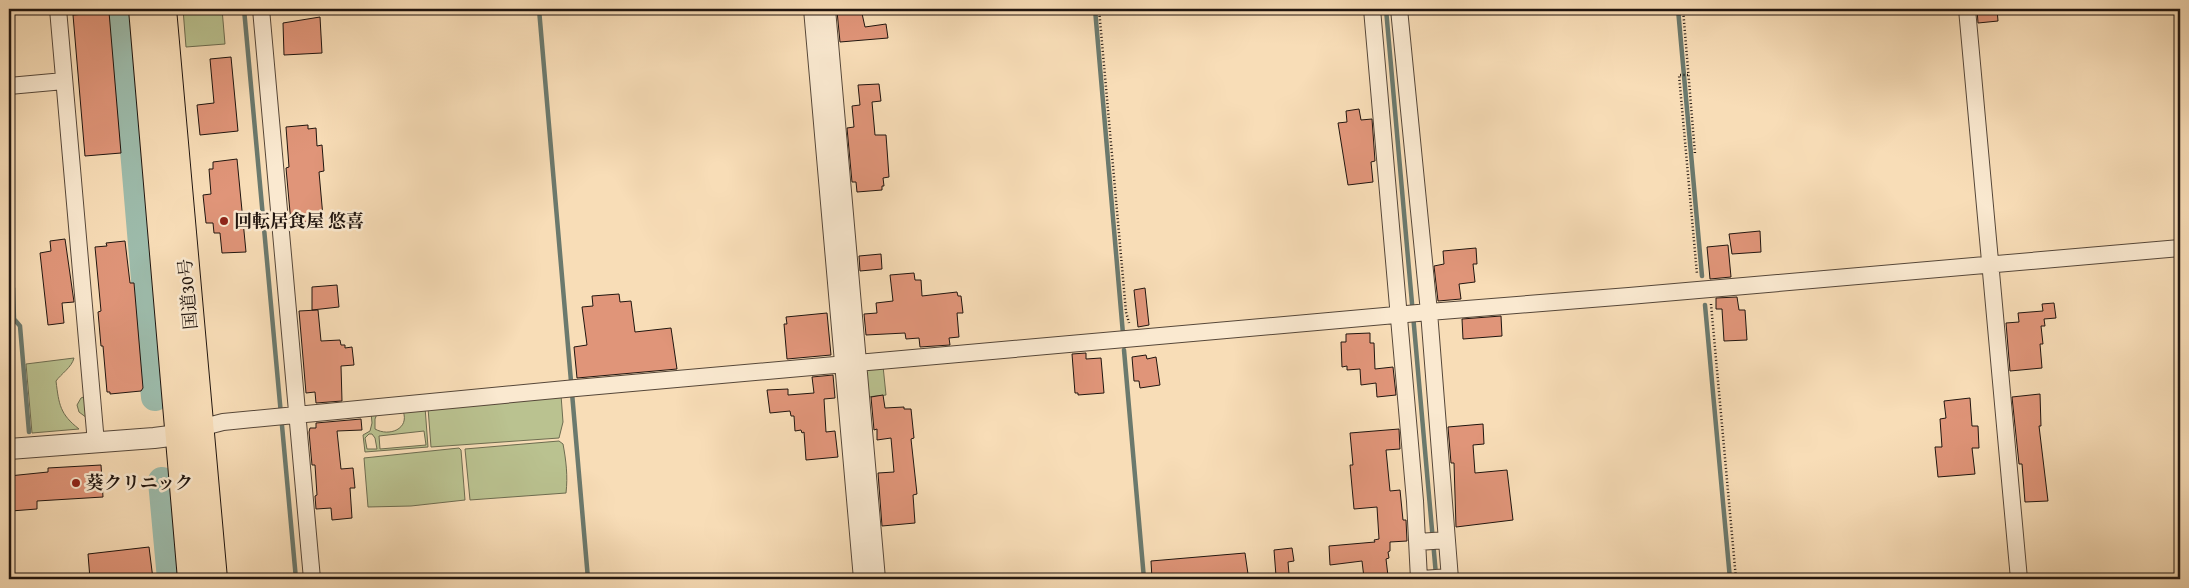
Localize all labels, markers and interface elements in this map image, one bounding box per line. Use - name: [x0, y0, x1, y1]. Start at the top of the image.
- place label: 回転居食屋 悠喜: [234, 207, 364, 234]
- marker: 回転居食屋 悠喜: [218, 215, 230, 227]
- street label: 国道30号: [171, 257, 204, 331]
- place label: 葵クリニック: [86, 469, 193, 496]
- marker: 葵クリニック: [70, 477, 82, 489]

